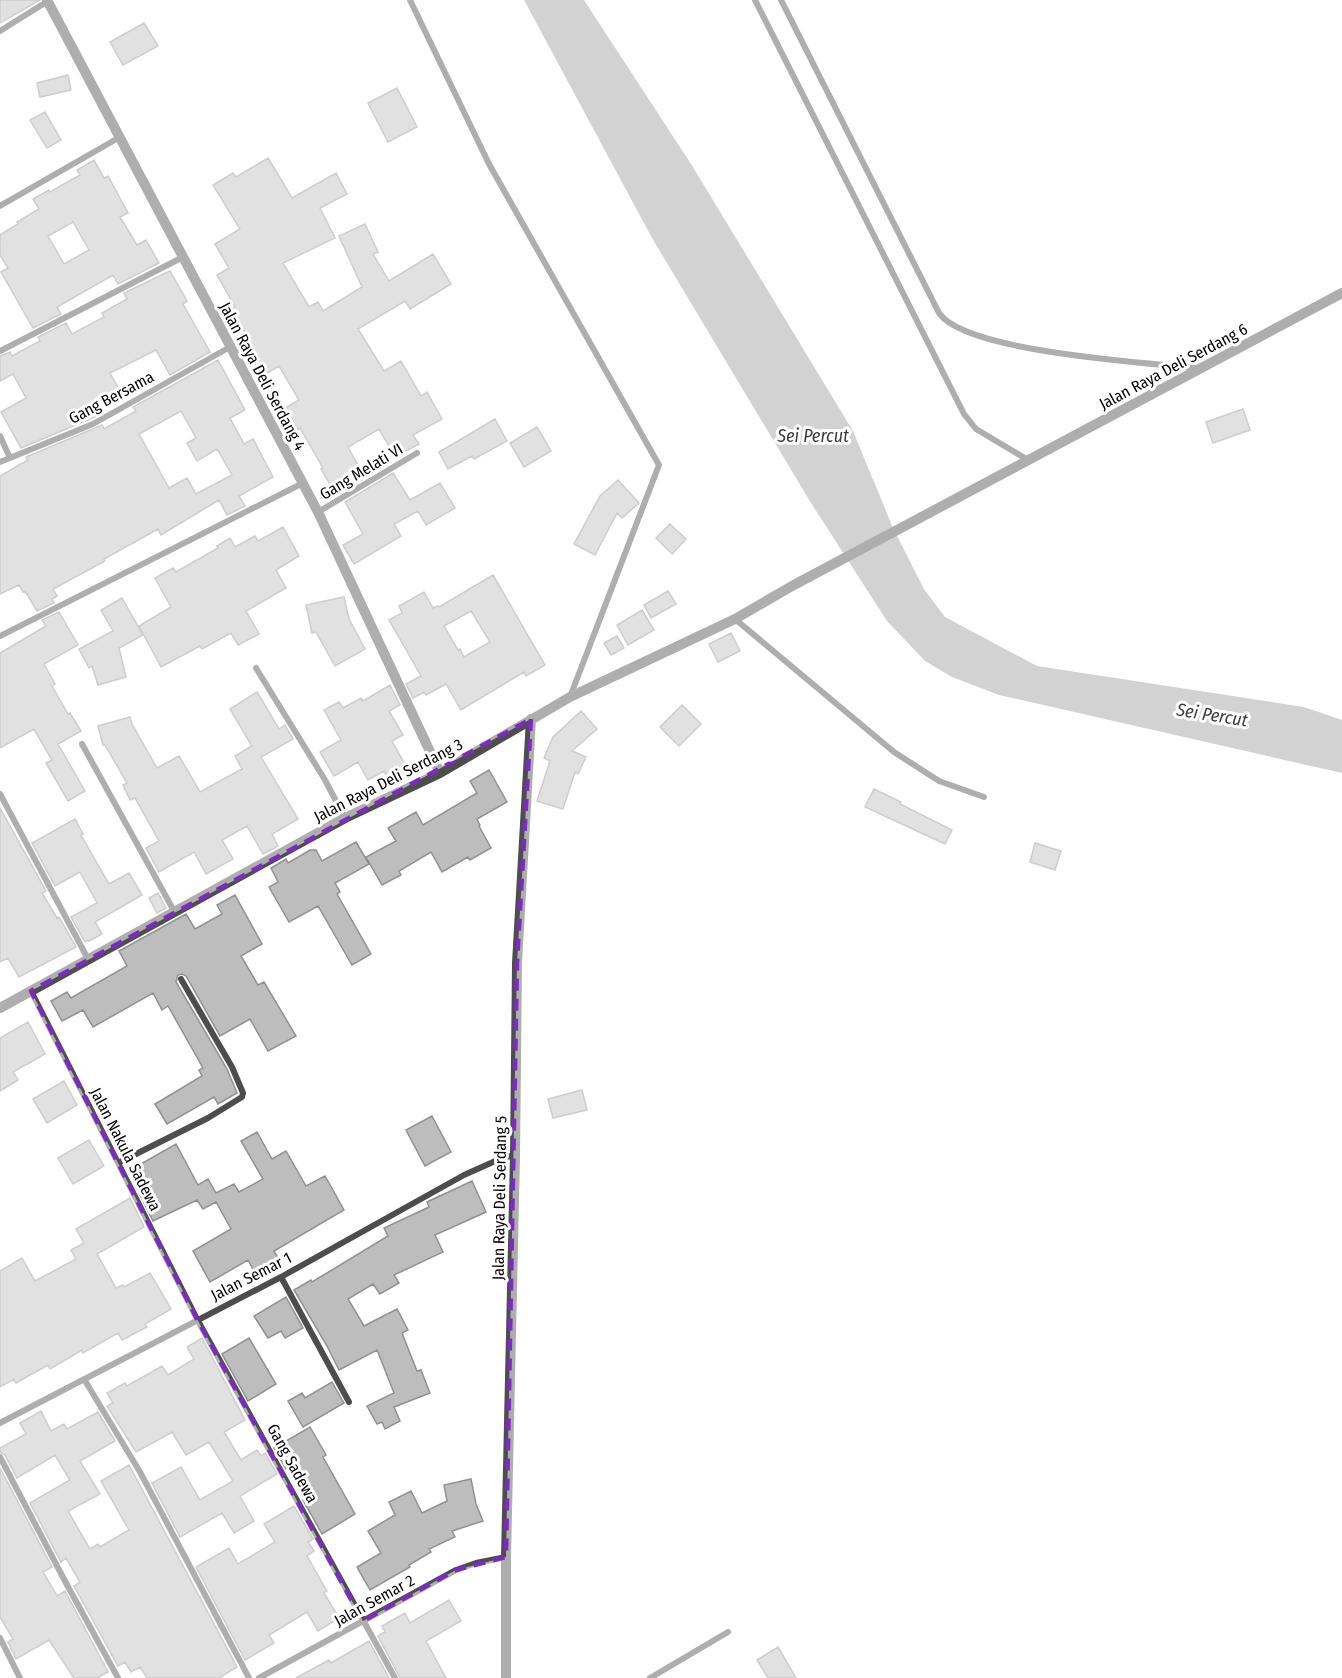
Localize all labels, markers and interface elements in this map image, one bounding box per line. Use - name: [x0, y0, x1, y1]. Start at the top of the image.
- street label: Jalan Raya Deli Serdang 4: [215, 299, 310, 454]
- street label: Jalan Raya Deli Serdang 6: [1096, 319, 1251, 414]
- street label: Gang Bersama: [66, 367, 157, 428]
- water label: Sei Percut: [776, 425, 849, 447]
- street label: Gang Melati VI: [316, 439, 406, 504]
- water label: Sei Percut: [1174, 698, 1249, 731]
- street label: Jalan Raya Deli Serdang 3: [311, 735, 466, 826]
- street label: Jalan Nakula Sadewa: [86, 1084, 165, 1214]
- street label: Jalan Raya Deli Serdang 5: [489, 1116, 510, 1280]
- street label: Jalan Semar 1: [208, 1248, 295, 1305]
- street label: Gang Sadewa: [263, 1421, 322, 1506]
- street label: Jalan Semar 2: [331, 1571, 418, 1630]

